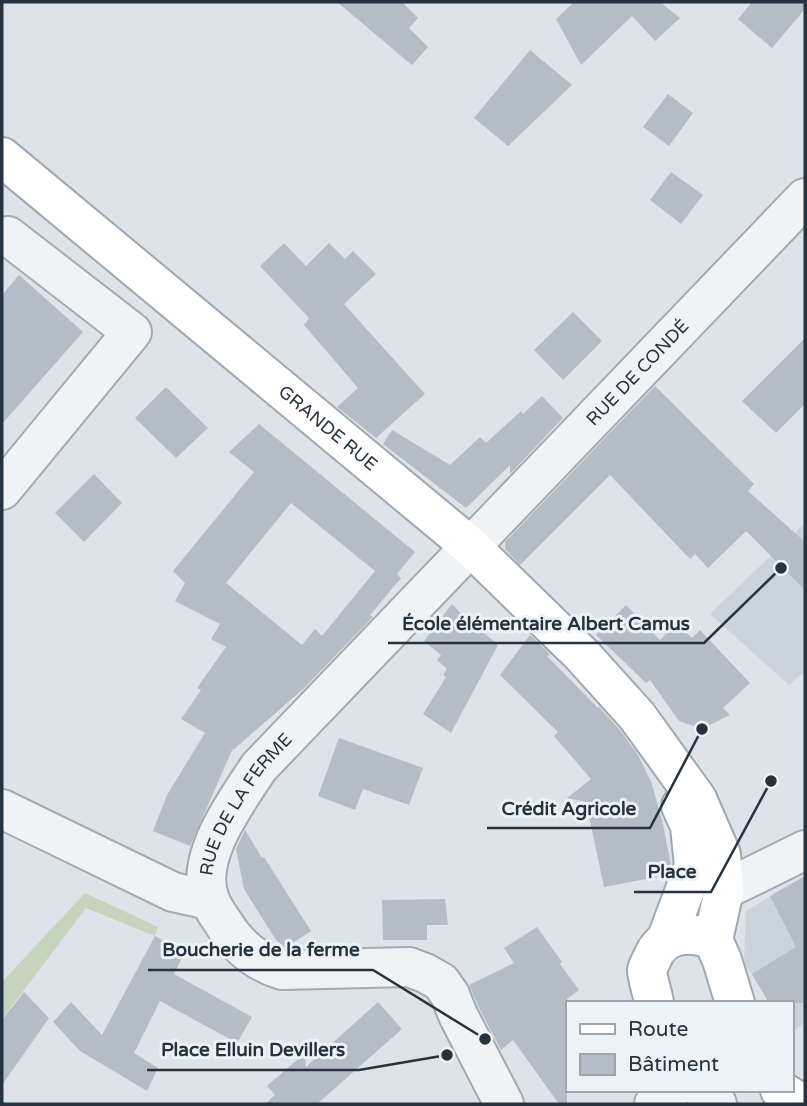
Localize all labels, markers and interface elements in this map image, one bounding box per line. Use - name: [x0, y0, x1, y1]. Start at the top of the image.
- street label: RUE DE CONDÉ: [582, 315, 693, 430]
- street label: GRANDE RUE: [274, 381, 382, 475]
- callout: École élémentaire Albert Camus: [388, 603, 704, 643]
- text: École élémentaire Albert Camus: [402, 612, 690, 635]
- street label: RUE DE LA FERME: [195, 728, 297, 877]
- callout: Crédit Agricole: [487, 788, 650, 828]
- text: Crédit Agricole: [502, 798, 637, 821]
- callout: Place: [634, 852, 711, 892]
- text: Place: [648, 861, 697, 883]
- callout: Boucherie de la ferme: [148, 930, 373, 970]
- text: Boucherie de la ferme: [162, 939, 360, 961]
- legend: [566, 1001, 793, 1092]
- text: Route: [628, 1017, 688, 1042]
- callout: Place Elluin Devillers: [147, 1030, 359, 1070]
- text: Place Elluin Devillers: [161, 1039, 345, 1061]
- text: Bâtiment: [628, 1052, 719, 1077]

